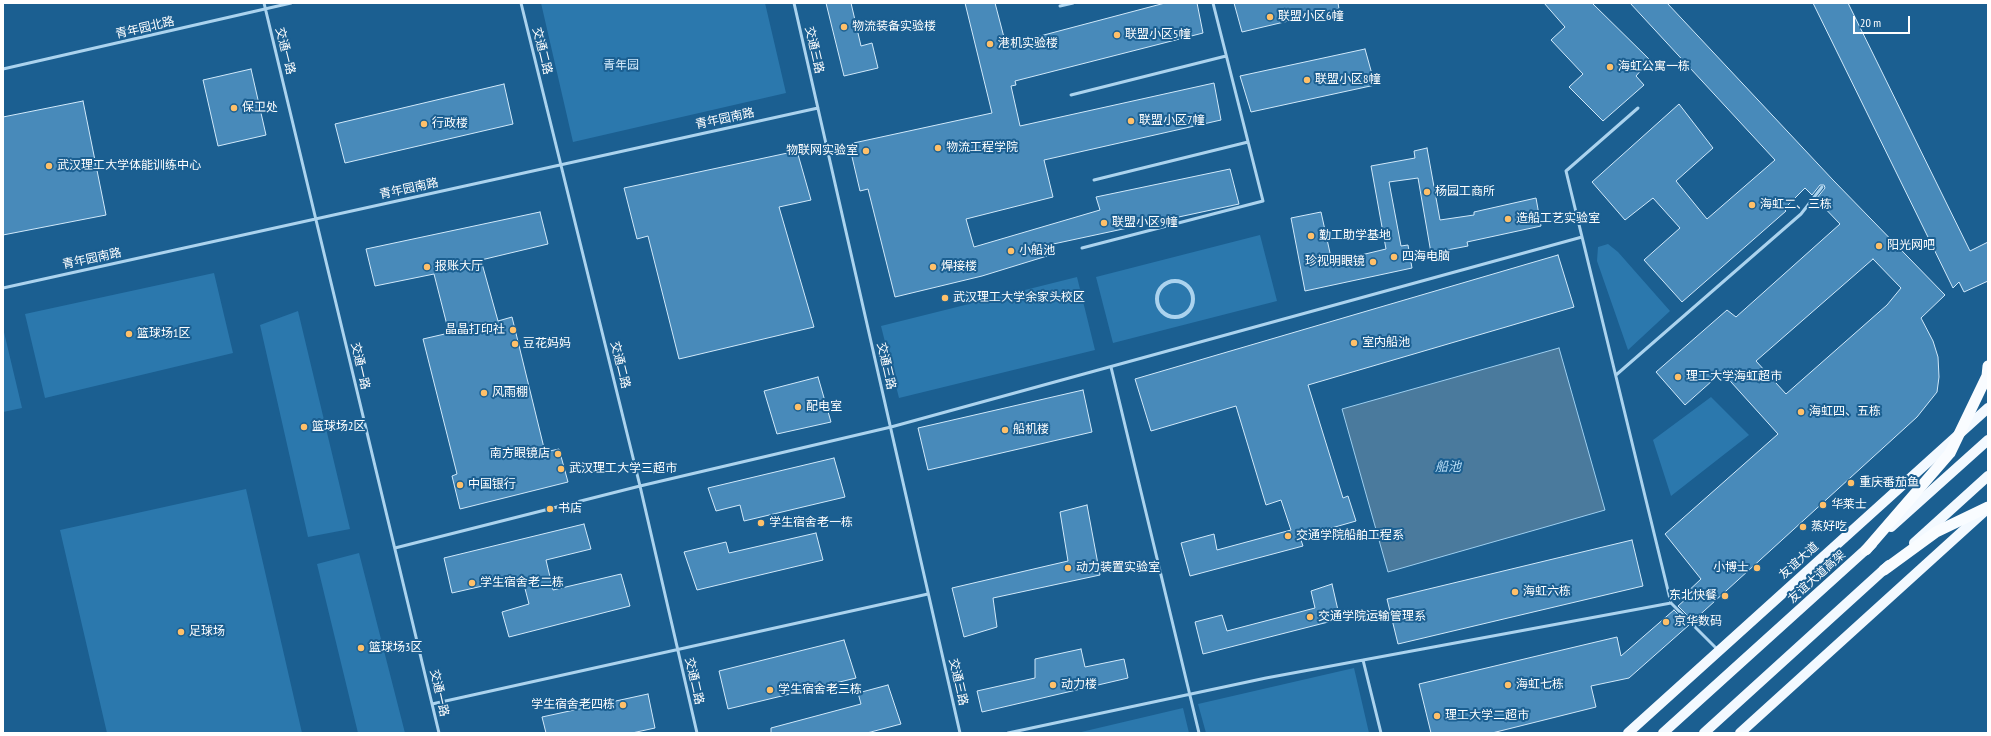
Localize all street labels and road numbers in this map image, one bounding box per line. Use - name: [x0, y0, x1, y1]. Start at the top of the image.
- street label: 青年园北路: [114, 14, 176, 42]
- street label: 交通三路: [802, 25, 826, 75]
- street label: 交通一路: [272, 26, 298, 76]
- street label: 交通二路: [529, 26, 555, 76]
- street label: 青年园南路: [694, 106, 756, 132]
- street label: 青年园南路: [378, 176, 440, 202]
- street label: 青年园南路: [61, 246, 123, 272]
- street label: 交通二路: [607, 340, 633, 390]
- street label: 交通一路: [348, 341, 372, 391]
- street label: 交通三路: [874, 341, 898, 391]
- street label: 友谊大道: [1776, 540, 1822, 582]
- street label: 友谊大道高架: [1785, 548, 1849, 606]
- street label: 交通二路: [682, 656, 706, 706]
- street label: 交通三路: [946, 657, 970, 707]
- street label: 交通一路: [427, 668, 451, 718]

